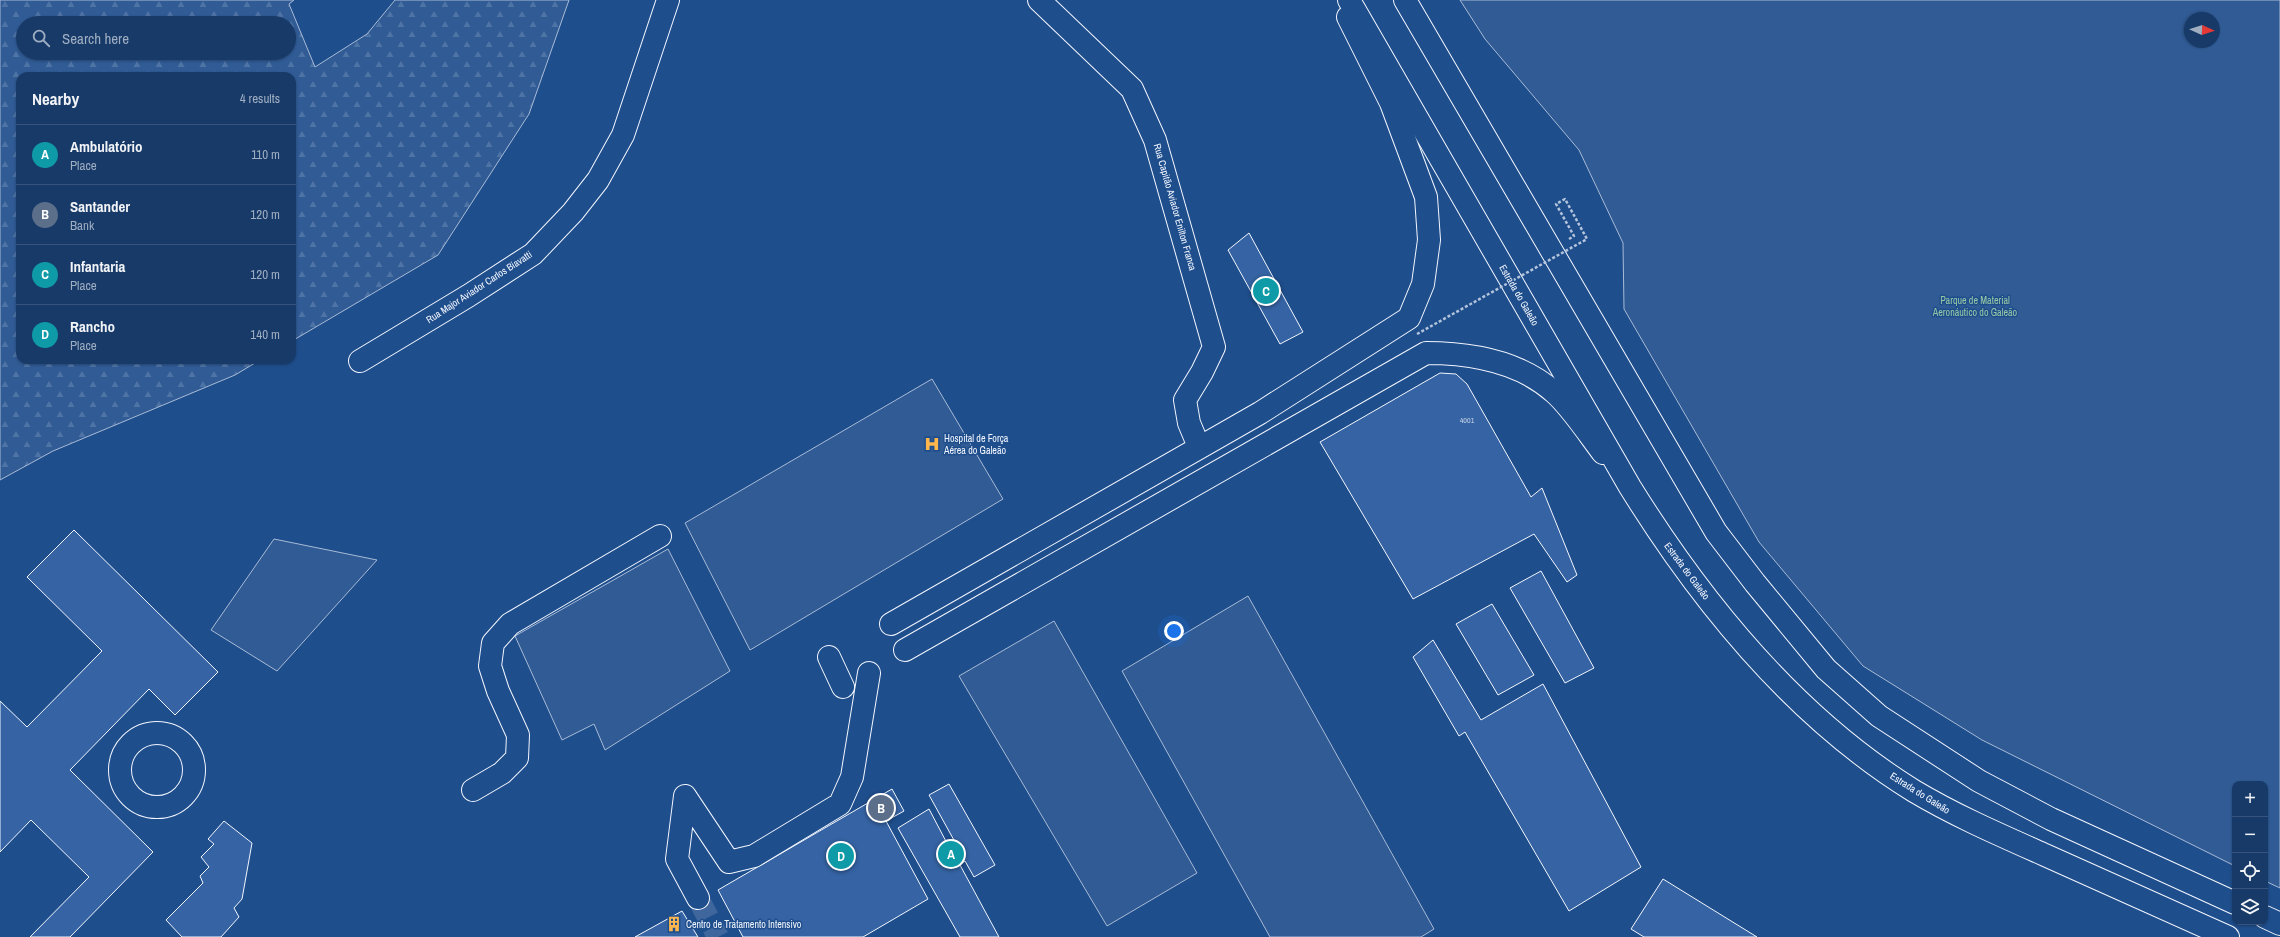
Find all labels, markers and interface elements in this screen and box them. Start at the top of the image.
north arrow [2184,12,2220,48]
search box [16,16,296,60]
icon: search [30,27,52,49]
text: Search here [62,28,129,49]
text: Nearby [32,87,79,110]
text: 4 results [240,90,280,107]
text: Ambulatório [70,136,142,157]
street label: Rua Capitão Aviador Enilton Franca [1151,142,1200,272]
text: A [41,146,49,163]
text: 110 m [251,146,280,163]
text: Place [70,157,97,174]
text: Santander [70,196,130,217]
text: B [41,206,49,223]
text: 120 m [250,206,280,223]
text: Bank [70,217,94,234]
street label: Rua Major Aviador Carlos Biavatti [424,248,534,326]
text: Infantaria [70,256,125,277]
street label: Estrada do Galeão [1496,262,1542,328]
text: C [41,266,49,283]
text: 120 m [250,266,280,283]
pin: C [1253,276,1279,306]
text: Place [70,277,97,294]
park label: Parque de Material Aeronáutico do Galeão [1932,294,2018,319]
text: Rancho [70,316,115,337]
text: D [41,326,49,343]
text: 140 m [250,326,280,343]
text: Place [70,337,97,354]
house number: 4001 [1460,415,1475,425]
place label: Hospital de Força Aérea do Galeão [943,432,1009,457]
hospital icon: Hospital de Força Aérea do Galeão [923,435,941,453]
street label: Estrada do Galeão [1661,540,1713,603]
your location [1164,621,1184,641]
street label: Estrada do Galeão [1888,769,1953,817]
map controls [2232,781,2268,925]
button: + [2232,781,2268,817]
pin: B [868,793,894,823]
button: − [2232,817,2268,853]
pin: A [938,839,964,869]
pin: D [828,841,854,871]
button: locate [2232,853,2268,889]
button: layers [2232,889,2268,925]
building icon: Centro de Tratamento Intensivo [665,915,683,933]
place label: Centro de Tratamento Intensivo [686,918,802,931]

